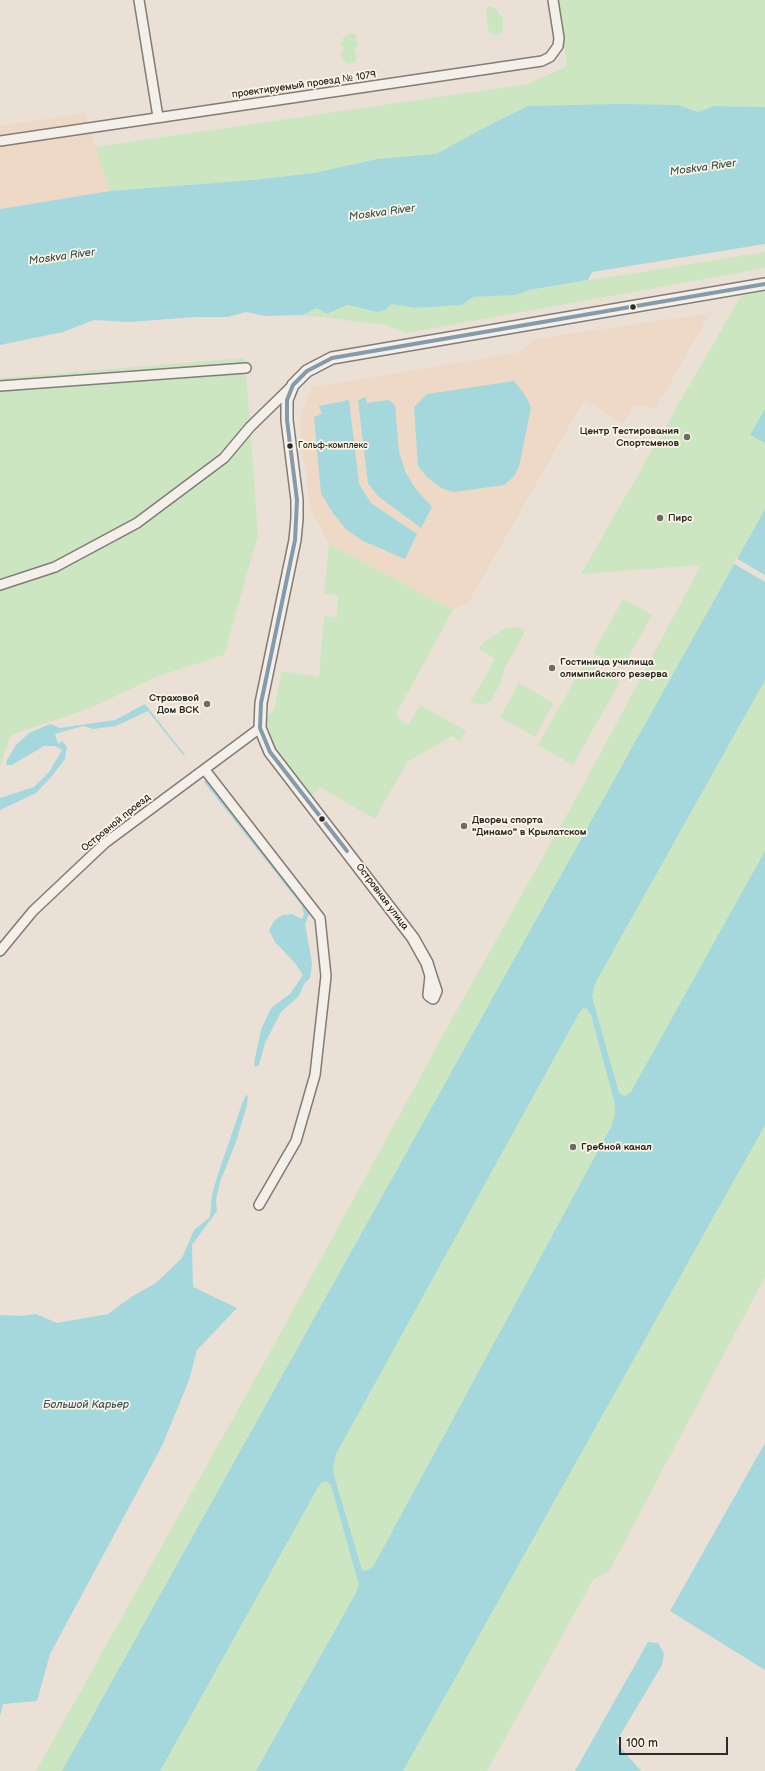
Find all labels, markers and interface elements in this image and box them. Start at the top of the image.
street label: проектируемый проезд № 1079 [231,69,377,101]
water label: Moskva River [669,157,737,179]
water label: Moskva River [348,202,416,224]
water label: Moskva River [28,246,96,268]
unlabelled marker [628,302,638,312]
place label: Центр Тестирования Спортсменов [580,425,679,448]
marker: Центр Тестирования Спортсменов [682,432,692,442]
marker: Гольф-комплекс [285,441,295,451]
place label: Гольф-комплекс [298,441,368,451]
place label: Пирс [668,512,692,524]
marker: Пирс [655,513,665,523]
place label: Гостиница училища олимпийского резерва [560,656,667,680]
marker: Гостиница училища олимпийского резерва [547,663,557,673]
place label: Страховой Дом ВСК [149,692,199,716]
marker: Страховой Дом ВСК [202,699,212,709]
street label: Островной проезд [79,792,153,854]
unlabelled marker [317,814,327,824]
place label: Дворец спорта "Динамо" в Крылатском [472,814,586,838]
marker: Дворец спорта "Динамо" в Крылатском [459,821,469,831]
street label: Островная улица [353,861,411,933]
place label: Гребной канал [581,1141,652,1153]
marker: Гребной канал [568,1142,578,1152]
water label: Большой Карьер [43,1398,129,1412]
scale bar [621,1729,730,1755]
text: 100 m [626,1736,658,1751]

